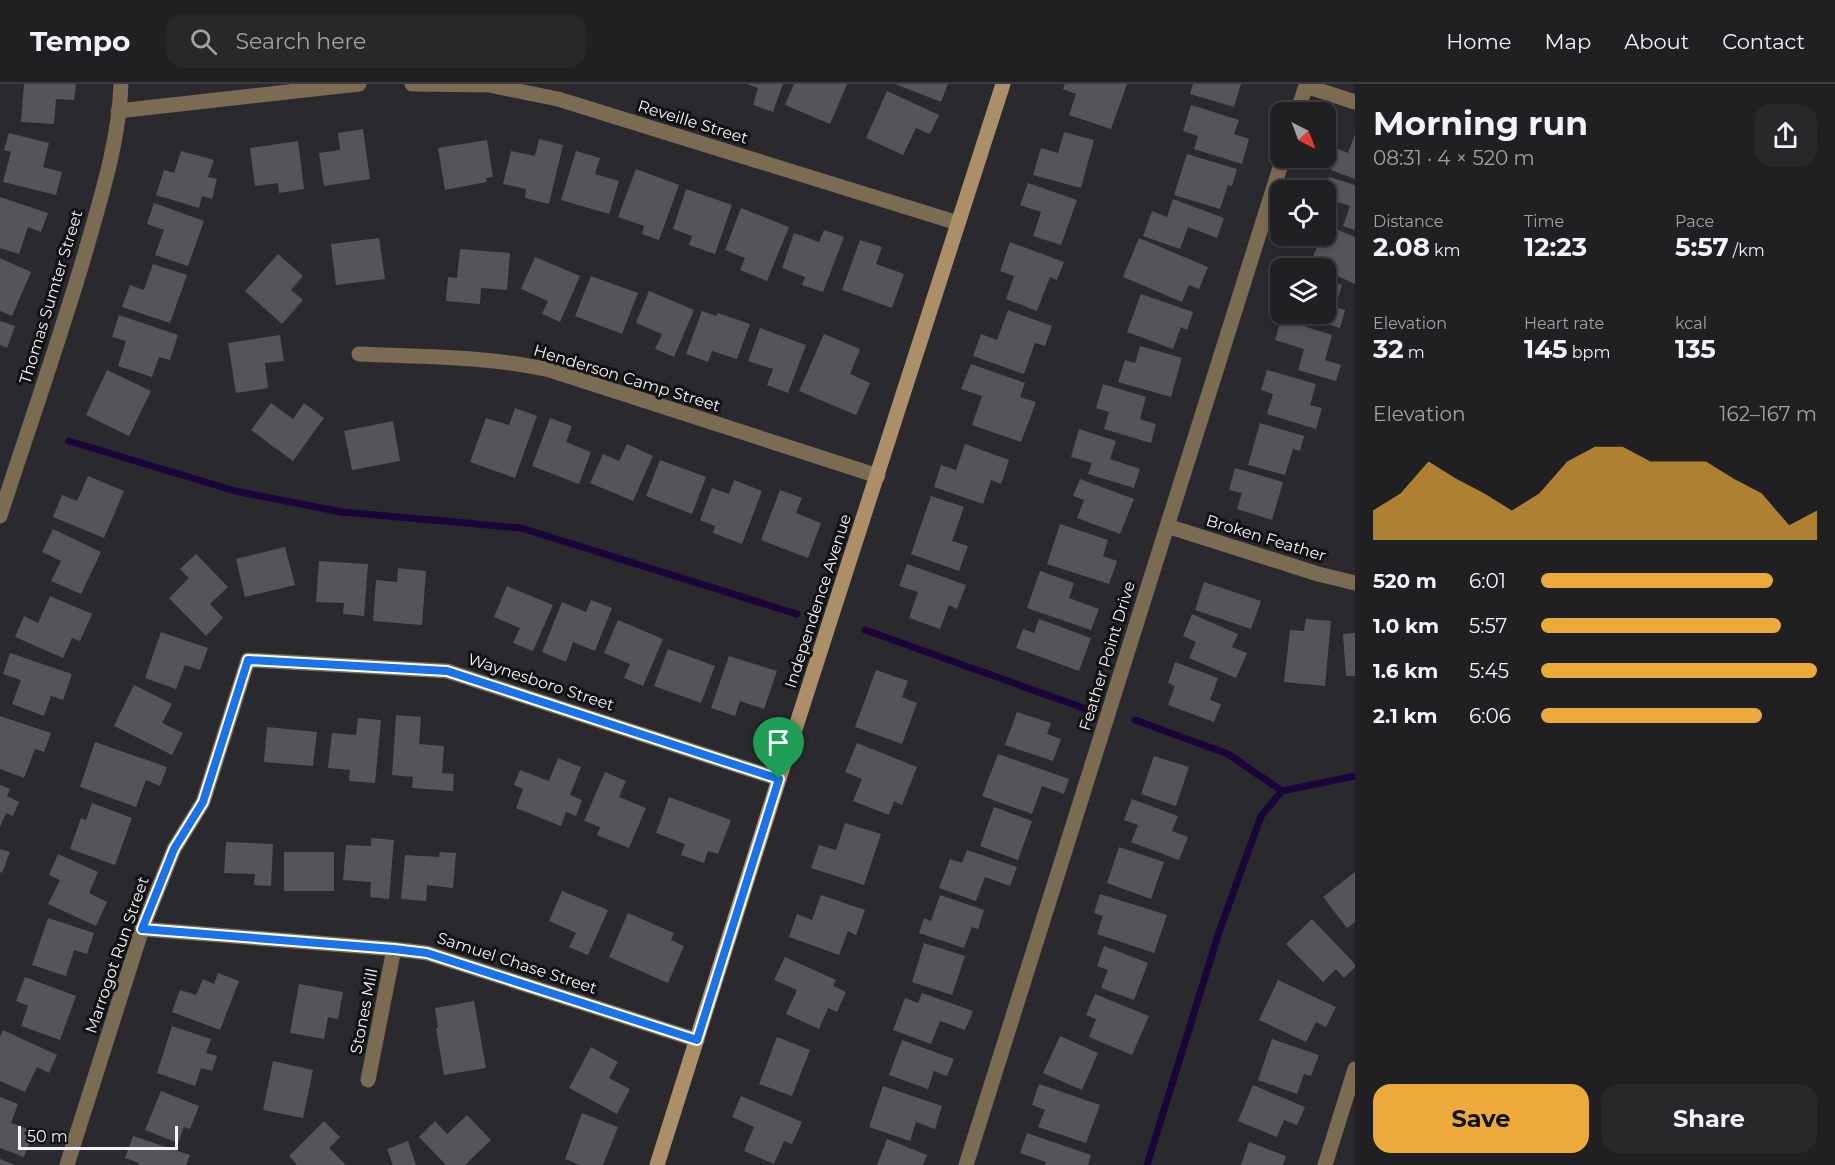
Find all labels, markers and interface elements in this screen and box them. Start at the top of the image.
search box [166,14,586,68]
text: Tempo [30,24,130,58]
icon: search [187,25,220,58]
text: Search here [235,28,366,55]
text: Home [1446,29,1511,54]
text: Map [1544,29,1591,54]
text: About [1624,29,1689,54]
text: Contact [1722,29,1805,54]
street label: Reveille Street [636,96,751,148]
north arrow [1270,102,1336,168]
map controls [1270,102,1336,324]
text: Morning run [1373,103,1588,143]
button: share [1754,104,1817,167]
text: 08:31 · 4 × 520 m [1373,146,1535,170]
button: locate [1270,180,1336,246]
street label: Thomas Sumter Street [15,207,87,386]
text: Distance [1373,212,1443,231]
text: Time [1524,212,1564,231]
text: Pace [1675,212,1714,231]
text: 2.08 [1373,231,1430,263]
text: 12:23 [1524,231,1587,263]
text: 5:57 [1675,231,1729,263]
text: km [1430,241,1461,260]
text: /km [1729,241,1765,260]
button: layers [1270,258,1336,324]
text: Elevation [1373,314,1447,333]
text: Heart rate [1524,314,1604,333]
text: kcal [1675,314,1707,333]
text: 32 [1373,333,1404,365]
text: 145 [1524,333,1568,365]
text: 135 [1675,333,1716,365]
street label: Henderson Camp Street [531,341,723,416]
text: m [1404,343,1425,362]
text: bpm [1568,343,1610,362]
text: Elevation [1373,402,1465,426]
text: 162–167 m [1719,402,1817,426]
street label: Broken Feather [1204,511,1328,565]
street label: Independence Avenue [781,512,855,690]
text: 520 m [1373,569,1437,593]
text: 6:01 [1469,569,1506,593]
street label: Feather Point Drive [1075,579,1139,733]
text: 1.0 km [1373,614,1439,638]
text: 5:57 [1469,614,1507,638]
street label: Waynesboro Street [465,649,617,715]
text: 1.6 km [1373,659,1438,683]
text: 5:45 [1469,659,1509,683]
text: 2.1 km [1373,704,1437,728]
text: 6:06 [1469,704,1511,728]
pin [753,717,804,779]
icon: arrive [762,726,795,759]
street label: Marrogot Run Street [81,874,153,1036]
street label: Samuel Chase Street [435,928,600,998]
street label: Stones Mill [346,967,382,1055]
button: Save [1373,1084,1589,1153]
button: Share [1601,1084,1817,1153]
scale bar [18,1123,178,1150]
text: 50 m [27,1127,68,1146]

